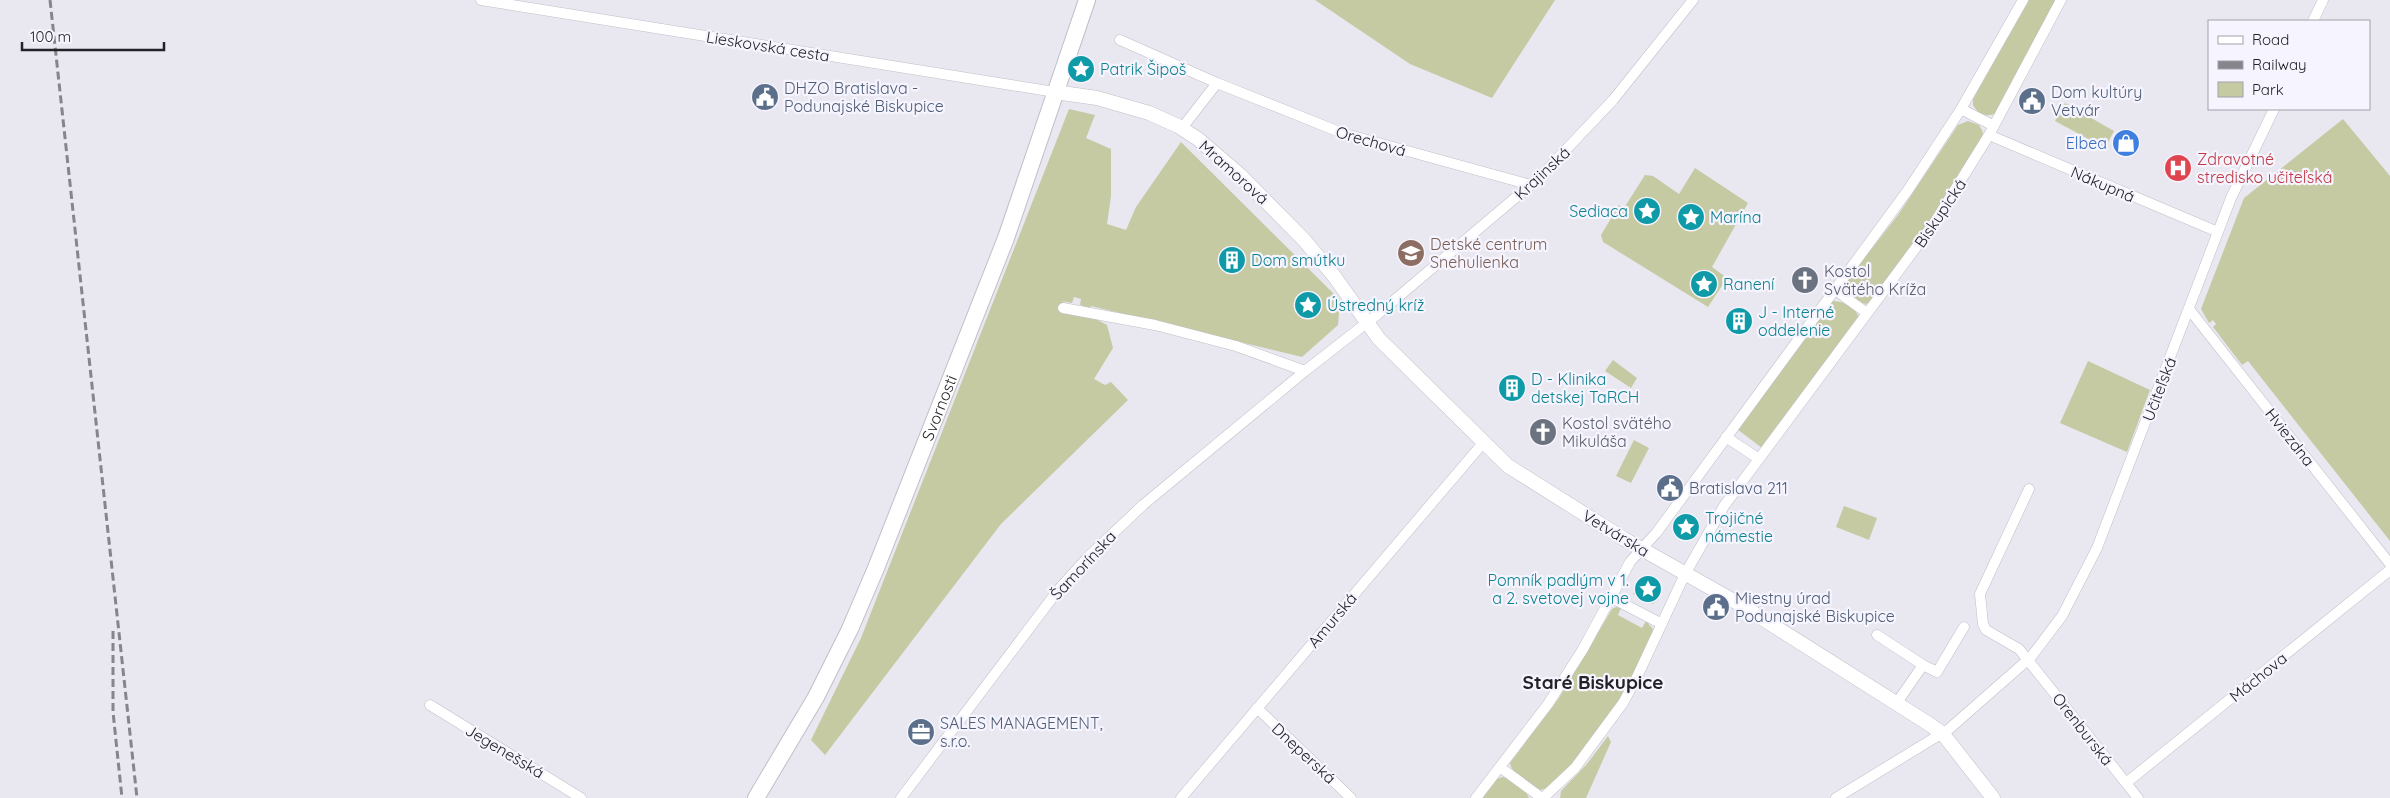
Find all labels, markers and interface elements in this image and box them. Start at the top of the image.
scale bar [22,20,165,52]
legend [2208,20,2370,110]
street label: Lieskovská cesta [705,26,831,66]
text: 100 m [30,27,71,46]
text: Road [2252,30,2289,49]
place icon: Patrik Šipoš [1066,54,1096,84]
text: Railway [2252,55,2307,74]
place label: Patrik Šipoš [1100,59,1186,79]
place label: DHZO Bratislava - Podunajské Biskupice [784,78,944,116]
text: Park [2252,80,2284,99]
public building icon: DHZO Bratislava - Podunajské Biskupice [750,82,780,112]
place label: Dom kultúry Vetvár [2051,82,2142,120]
public building icon: Dom kultúry Vetvár [2017,86,2047,116]
street label: Orechová [1334,121,1408,161]
shop icon: Elbea [2111,128,2141,158]
place label: Elbea [2066,133,2107,153]
street label: Mramorová [1195,136,1273,208]
street label: Krajinská [1510,142,1574,204]
place label: Zdravotné stredisko učiteľská [2197,149,2332,187]
hospital icon: Zdravotné stredisko učiteľská [2163,153,2193,183]
street label: Nákupná [2068,162,2138,206]
street label: Biskupická [1910,175,1970,251]
place icon: Sediaca [1632,196,1662,226]
place label: Sediaca [1569,201,1628,221]
place icon: Marína [1676,202,1706,232]
place label: Marína [1710,207,1761,227]
place label: Detské centrum Snehulienka [1430,234,1547,272]
school or university icon: Detské centrum Snehulienka [1396,238,1426,268]
building icon: Dom smútku [1217,245,1247,275]
place label: Dom smútku [1251,250,1345,270]
place label: Kostol Svätého Kríža [1824,261,1926,299]
church icon: Kostol Svätého Kríža [1790,265,1820,295]
place icon: Ranení [1689,269,1719,299]
place label: Ranení [1723,274,1775,294]
place icon: Ústredný kríž [1293,290,1323,320]
place label: Ústredný kríž [1327,295,1424,315]
place label: J - Interné oddelenie [1758,302,1834,340]
building icon: J - Interné oddelenie [1724,306,1754,336]
street label: Učiteľská [2138,354,2180,424]
place label: D - Klinika detskej TaRCH [1531,369,1639,407]
street label: Svornosti [917,372,961,443]
building icon: D - Klinika detskej TaRCH [1497,373,1527,403]
street label: Hviezdna [2261,404,2319,470]
place label: Kostol svätého Mikuláša [1562,413,1671,451]
church icon: Kostol svätého Mikuláša [1528,417,1558,447]
public building icon: Bratislava 211 [1655,473,1685,503]
place label: Bratislava 211 [1689,478,1788,498]
street label: Vetvárska [1579,505,1653,561]
place label: Trojičné námestie [1705,508,1773,546]
place icon: Trojičné námestie [1671,512,1701,542]
street label: Šamorínska [1046,526,1120,604]
place label: Pomník padlým v 1. a 2. svetovej vojne [1488,570,1629,608]
place icon: Pomník padlým v 1. a 2. svetovej vojne [1633,574,1663,604]
street label: Amurská [1303,588,1361,652]
place label: Miestny úrad Podunajské Biskupice [1735,588,1895,626]
public building icon: Miestny úrad Podunajské Biskupice [1701,592,1731,622]
street label: Máchova [2225,648,2291,706]
district label: Staré Biskupice [1523,670,1663,694]
street label: Orenburská [2048,689,2118,769]
place label: SALES MANAGEMENT, s.r.o. [940,713,1103,751]
office icon: SALES MANAGEMENT, s.r.o. [906,717,936,747]
street label: Dneperská [1268,718,1340,788]
street label: Jegenešská [462,720,548,782]

